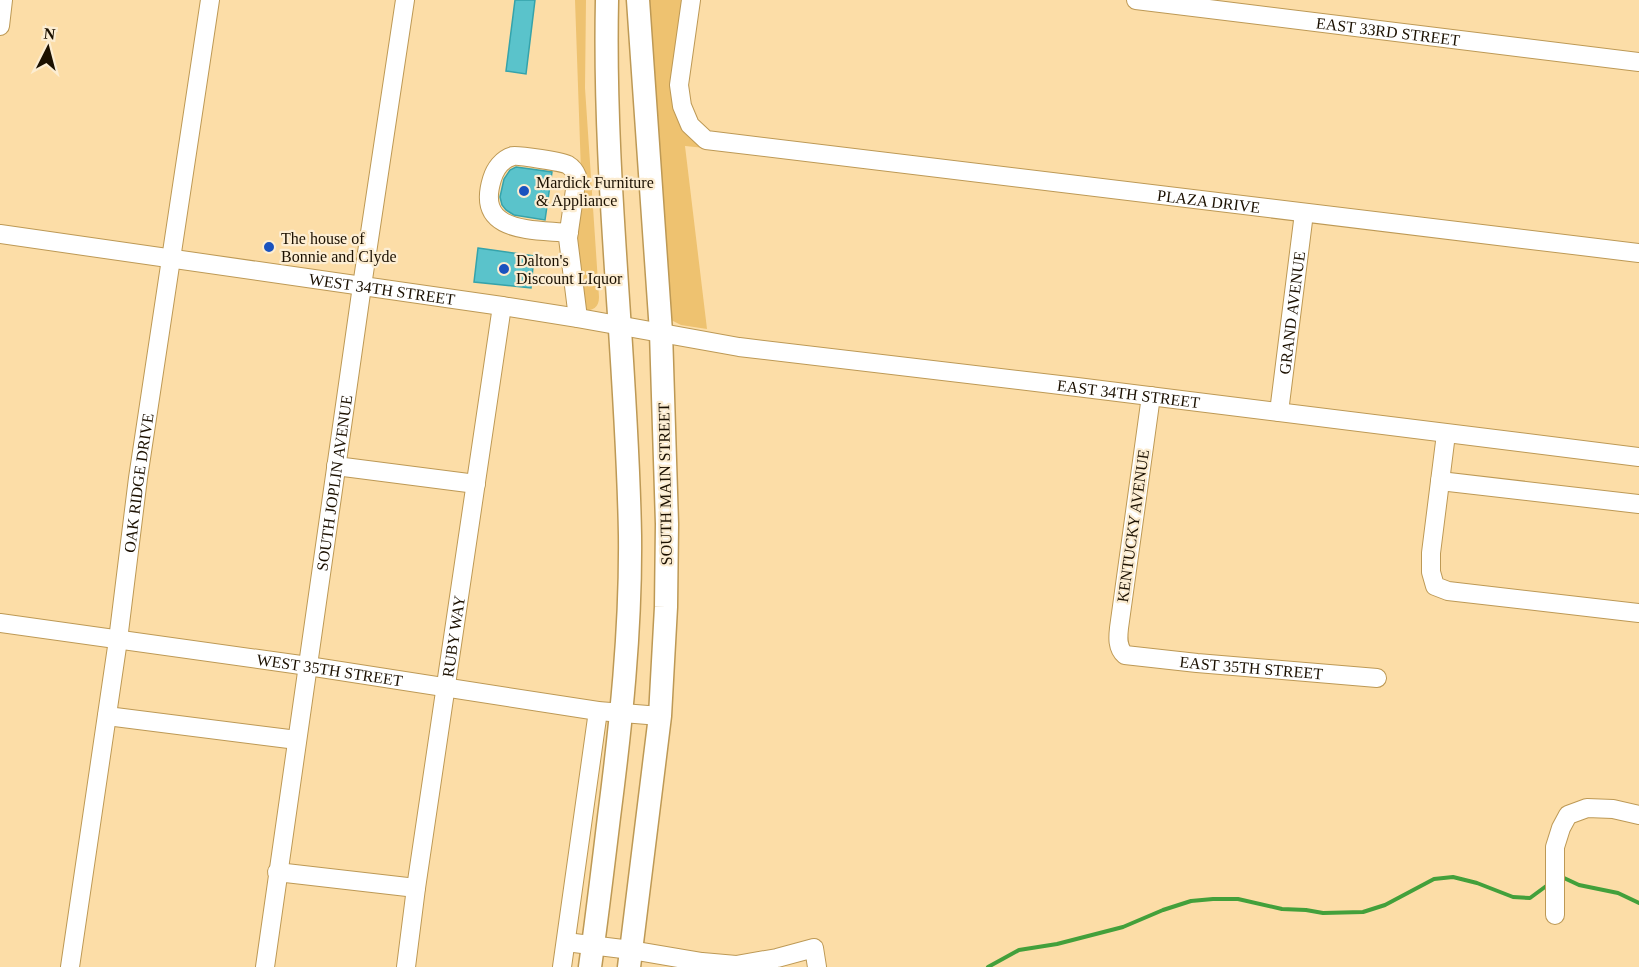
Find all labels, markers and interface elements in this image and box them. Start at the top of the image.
street label: EAST 33RD STREET [1315,14,1461,48]
north arrow [18,18,78,78]
text: N [43,25,57,43]
place label: Mardick Furniture & Appliance [536,174,654,210]
marker: Mardick Furniture & Appliance [517,184,531,198]
street label: PLAZA DRIVE [1156,186,1261,216]
place label: The house of Bonnie and Clyde [281,230,397,266]
marker: The house of Bonnie and Clyde [262,240,276,254]
street label: GRAND AVENUE [1275,250,1308,375]
place label: Dalton's Discount LIquor [516,252,623,288]
marker: Dalton's Discount LIquor [497,262,511,276]
street label: WEST 34TH STREET [308,270,456,308]
street label: EAST 34TH STREET [1056,376,1201,411]
street label: SOUTH JOPLIN AVENUE [313,394,355,572]
street label: SOUTH MAIN STREET [655,402,675,565]
street label: OAK RIDGE DRIVE [120,412,156,553]
street label: KENTUCKY AVENUE [1114,448,1152,604]
street label: RUBY WAY [439,594,468,678]
street label: WEST 35TH STREET [256,650,404,689]
street label: EAST 35TH STREET [1179,653,1324,682]

